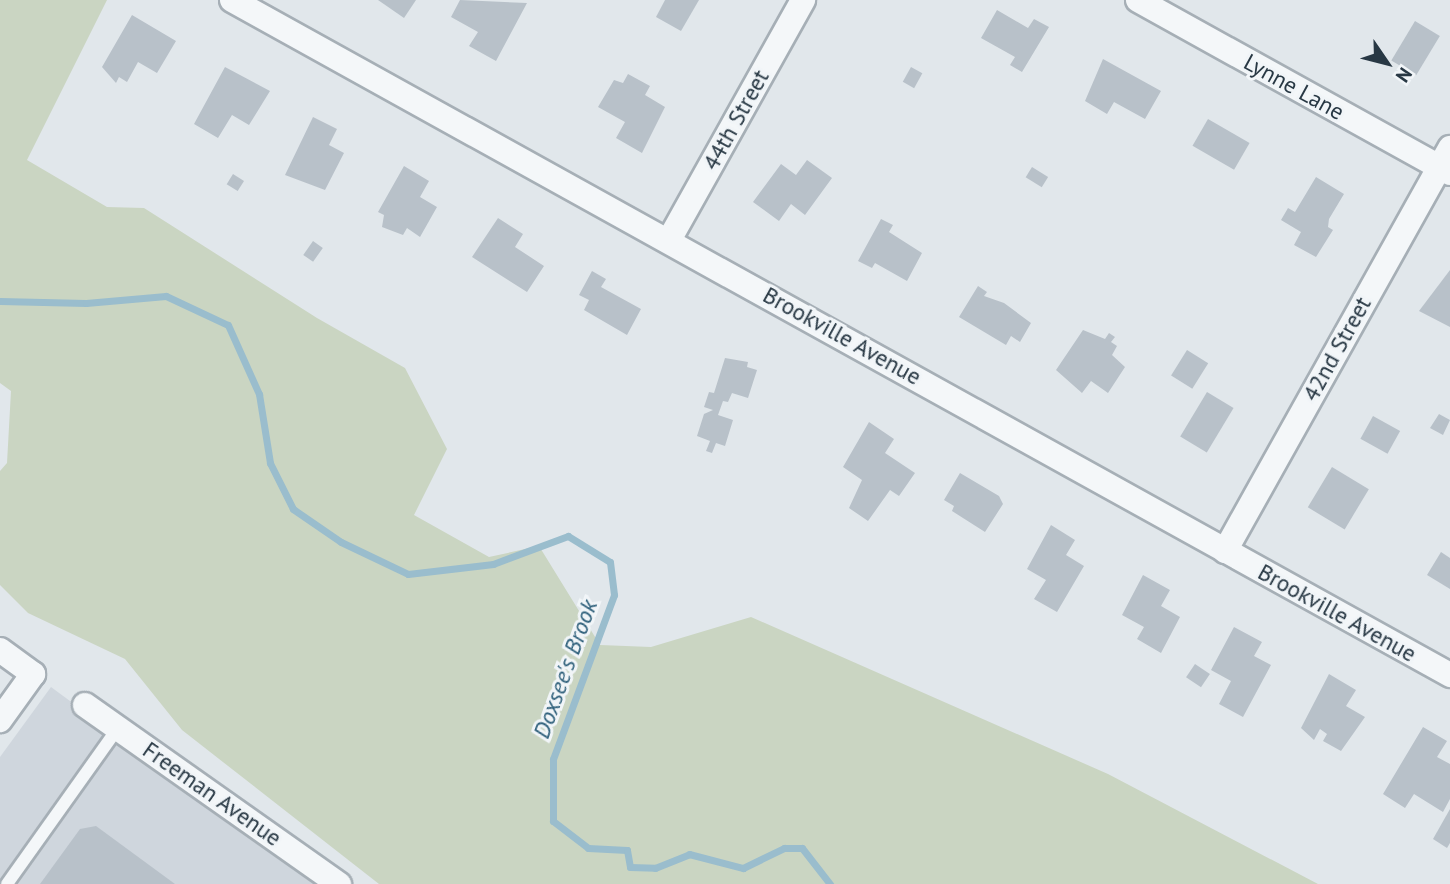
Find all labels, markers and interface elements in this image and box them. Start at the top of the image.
north arrow [1352,28,1422,98]
street label: Lynne Lane [1239,48,1349,126]
text: N [1391,63,1418,87]
street label: 44th Street [697,65,775,175]
street label: Brookville Avenue [758,281,926,391]
street label: 42nd Street [1297,292,1377,406]
street label: Brookville Avenue [1253,558,1421,668]
water label: Doxsee's Brook [527,596,603,742]
street label: Freeman Avenue [137,736,287,852]

